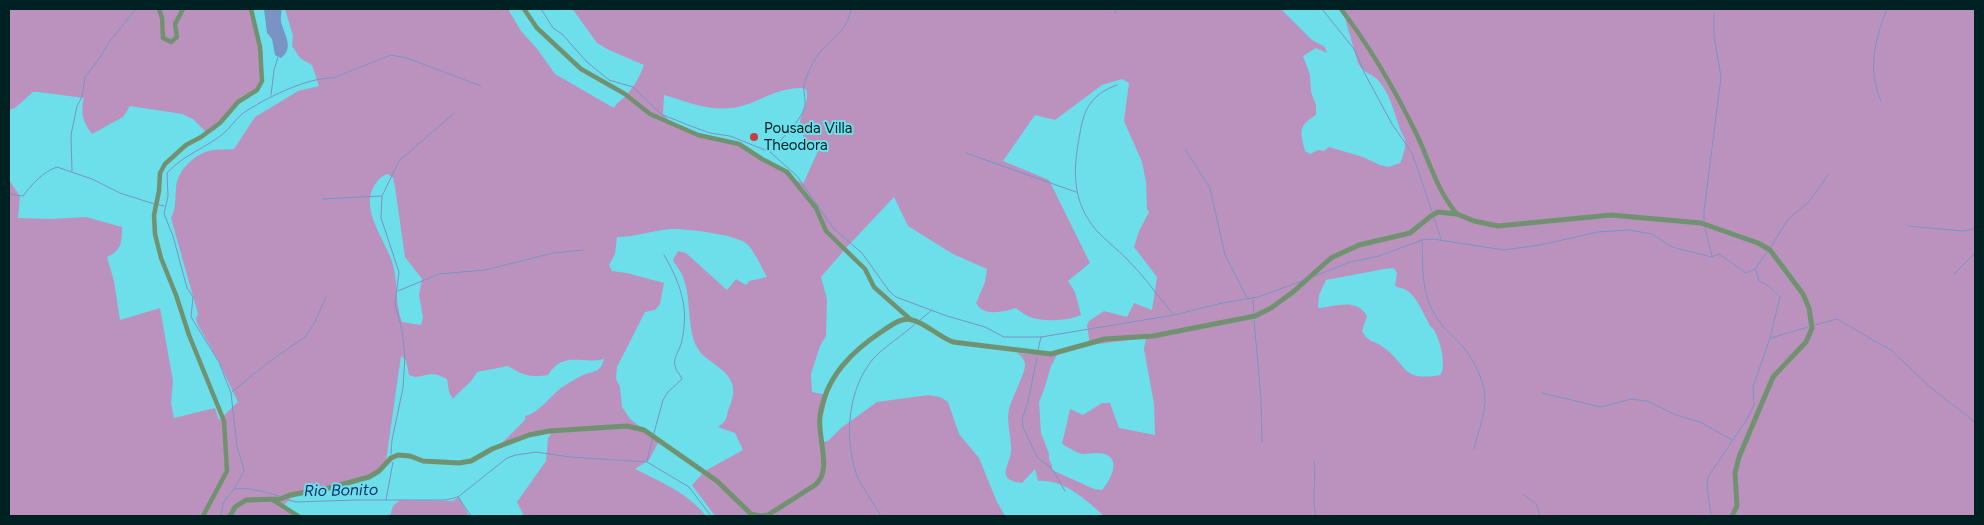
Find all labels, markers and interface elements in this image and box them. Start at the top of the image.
place label: Pousada Villa Theodora [764,119,853,154]
marker: Pousada Villa Theodora [748,131,760,143]
water label: Rio Bonito [304,480,378,500]

